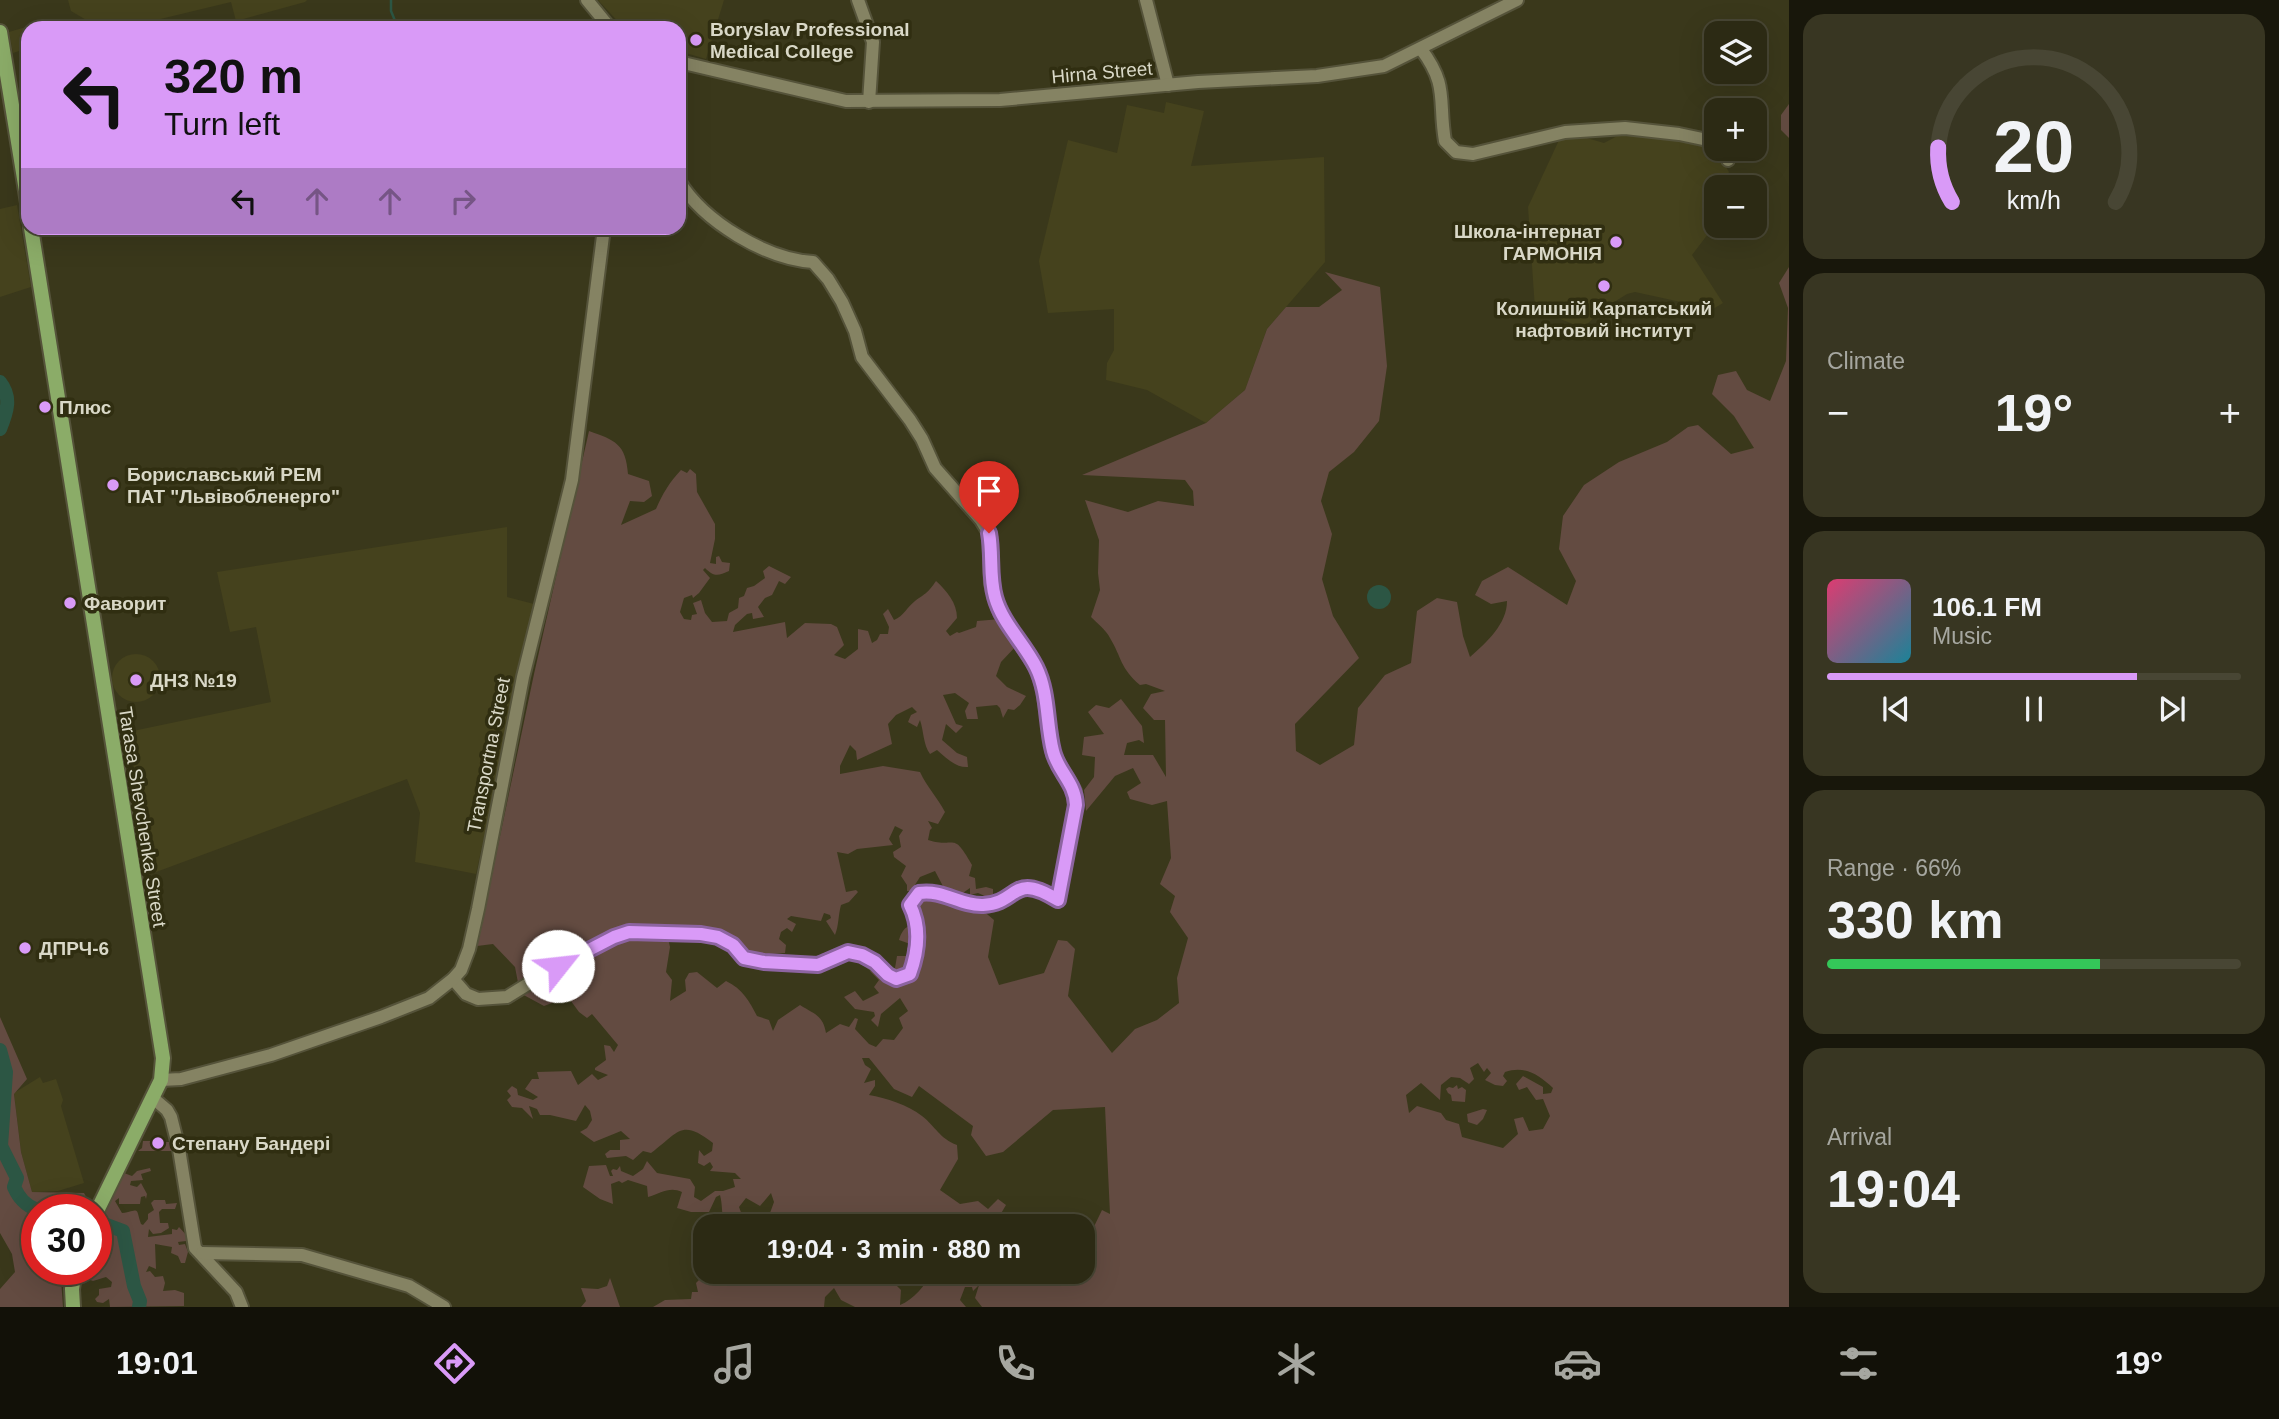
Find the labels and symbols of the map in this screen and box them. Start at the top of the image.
place label: Boryslav Professional Medical College [710,19,910,62]
marker: Boryslav Professional Medical College [688,32,704,48]
street label: Hirna Street [1051,58,1154,87]
place label: Школа-інтернат ГАРМОНІЯ [1454,221,1602,264]
marker: Школа-інтернат ГАРМОНІЯ [1608,234,1624,250]
marker: Колишній Карпатський нафтовий інститут [1596,278,1612,294]
place label: Колишній Карпатський нафтовий інститут [1496,298,1712,341]
place label: Плюс [59,397,112,418]
marker: Плюс [37,399,53,415]
pin [959,461,1019,533]
place label: Бориславський РЕМ ПАТ "Львівобленерго" [127,464,340,507]
marker: Бориславський РЕМ ПАТ "Львівобленерго" [105,477,121,493]
place label: Фаворит [84,593,166,614]
marker: Фаворит [62,595,78,611]
place label: ДНЗ №19 [150,670,237,691]
marker: ДНЗ №19 [128,672,144,688]
street label: Transportna Street [463,675,514,835]
street label: Tarasa Shevchenka Street [115,705,170,929]
position arrow [521,929,595,1003]
place label: ДПРЧ-6 [39,938,109,959]
marker: ДПРЧ-6 [17,940,33,956]
place label: Степану Бандері [172,1133,330,1154]
marker: Степану Бандері [150,1135,166,1151]
speed limit sign: 30 [21,1194,112,1285]

